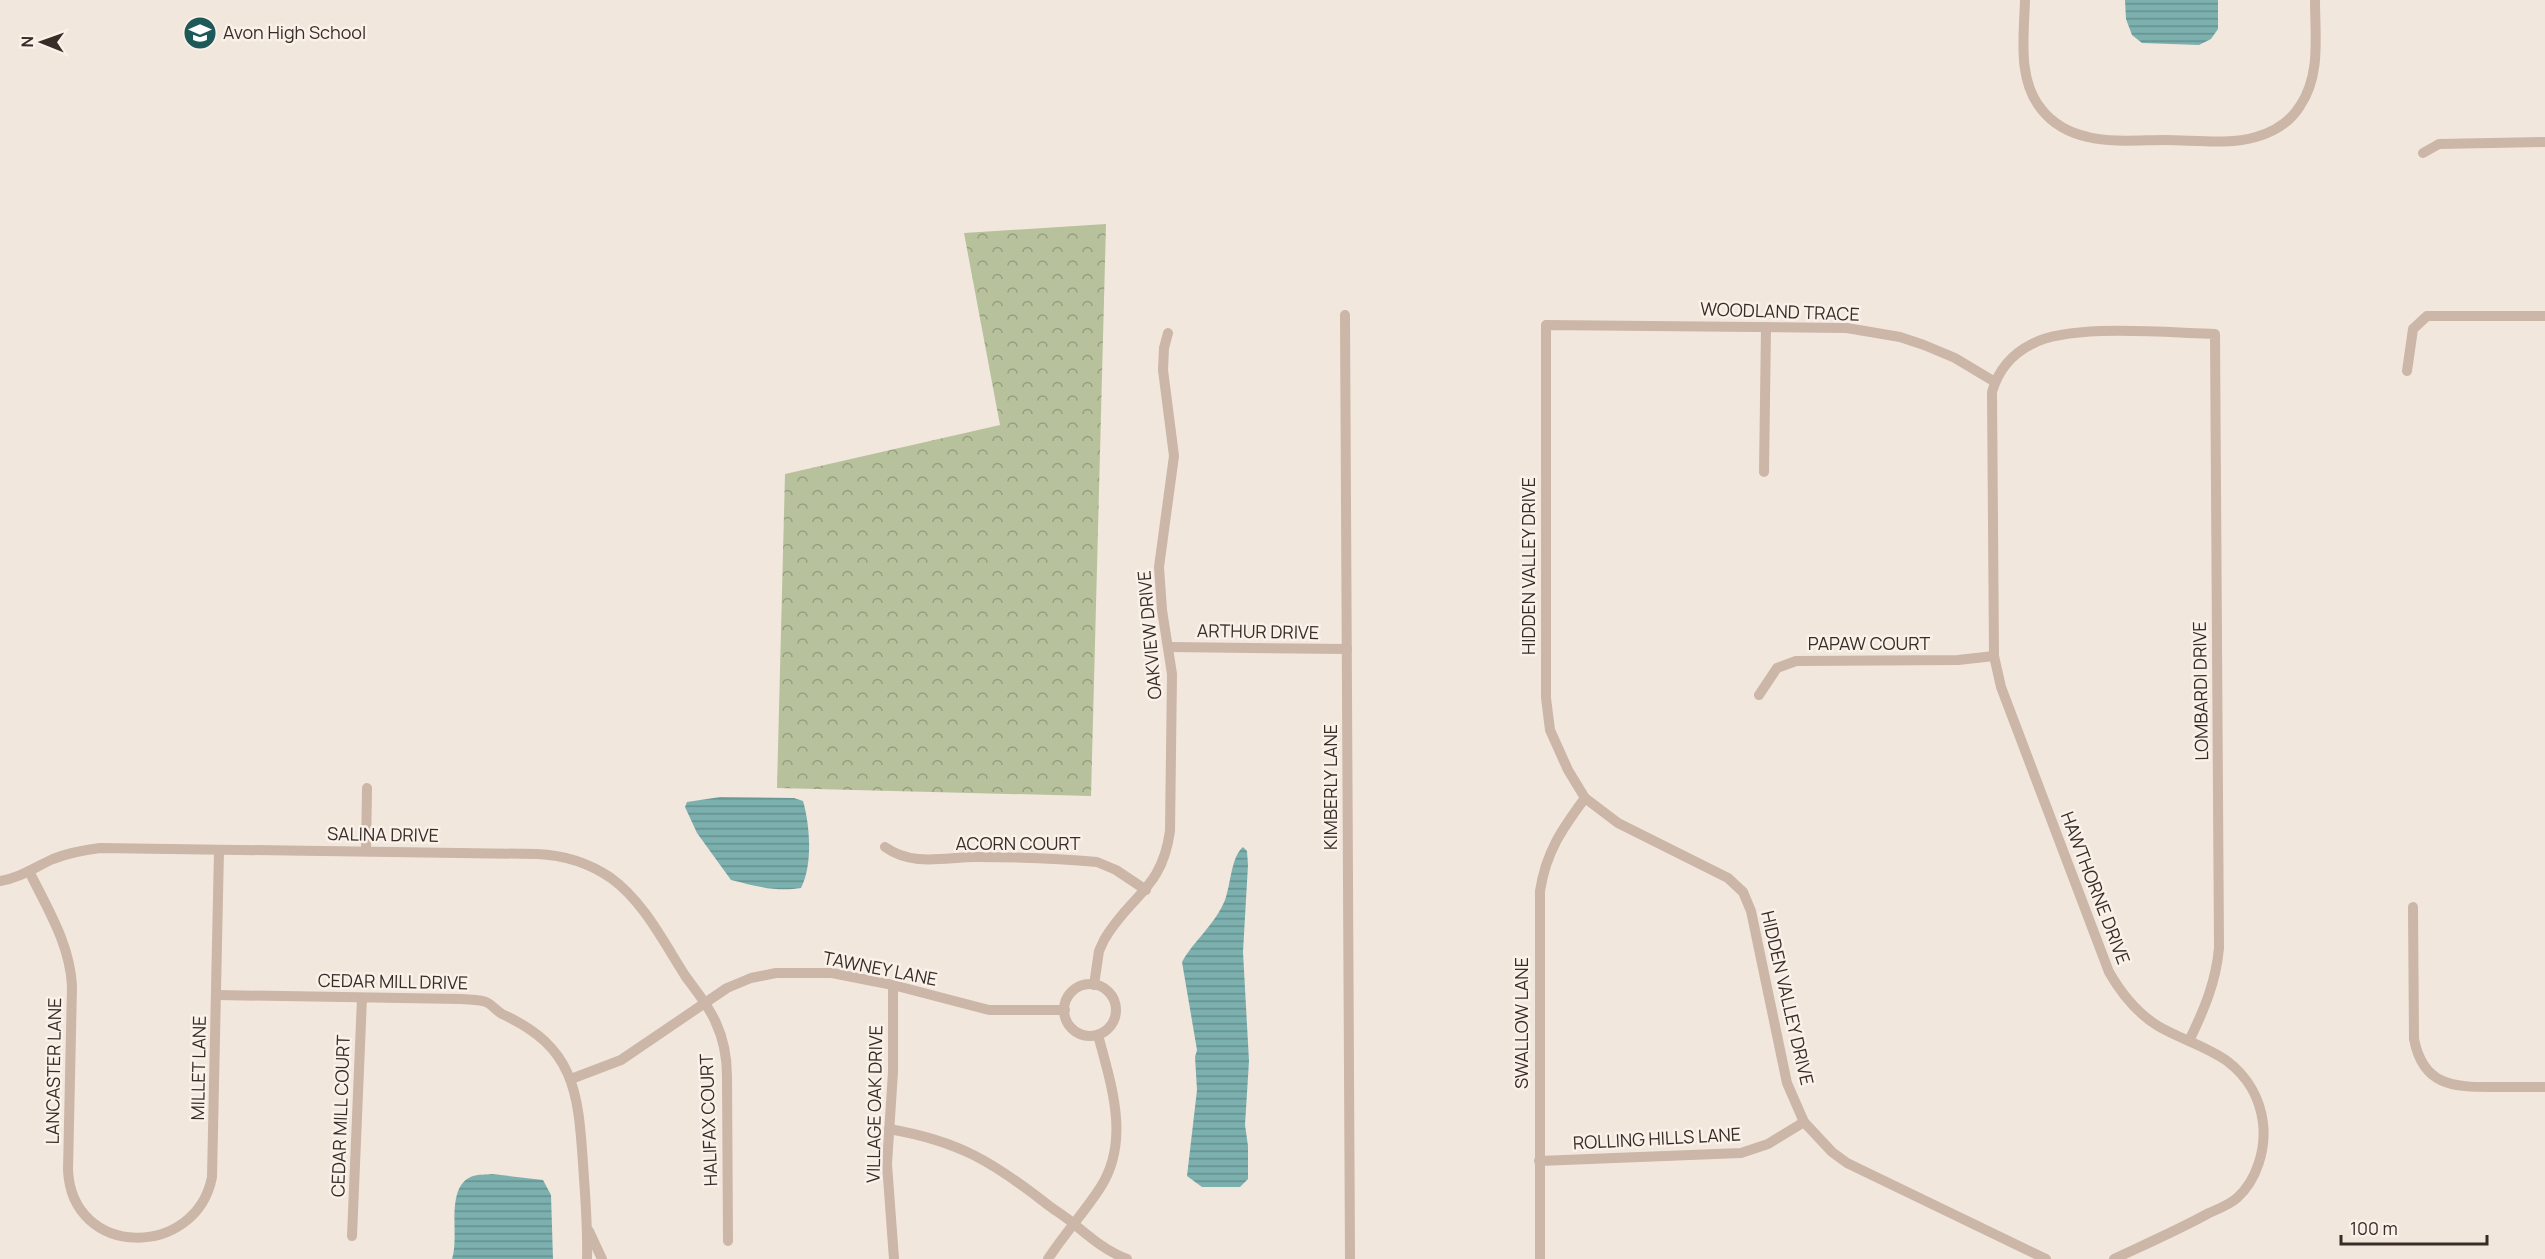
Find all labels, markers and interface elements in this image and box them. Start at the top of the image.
north arrow [12,12,72,72]
school or university icon: Avon High School [182,15,218,51]
place label: Avon High School [223,20,366,44]
text: N [16,36,38,48]
street label: WOODLAND TRACE [1700,296,1860,326]
street label: HIDDEN VALLEY DRIVE [1516,477,1540,655]
street label: OAKVIEW DRIVE [1131,570,1167,701]
street label: ARTHUR DRIVE [1197,618,1319,644]
street label: LOMBARDI DRIVE [2187,621,2213,761]
street label: PAPAW COURT [1808,631,1931,655]
street label: KIMBERLY LANE [1318,724,1342,850]
street label: HAWTHORNE DRIVE [2056,808,2136,967]
street label: SALINA DRIVE [327,821,439,847]
street label: ACORN COURT [956,831,1081,855]
street label: HIDDEN VALLEY DRIVE [1756,908,1820,1087]
street label: TAWNEY LANE [821,945,939,991]
street label: SWALLOW LANE [1509,957,1533,1089]
street label: CEDAR MILL DRIVE [318,968,468,994]
street label: LANCASTER LANE [40,997,66,1145]
street label: MILLET LANE [185,1015,211,1121]
street label: VILLAGE OAK DRIVE [861,1025,887,1183]
street label: CEDAR MILL COURT [325,1034,355,1197]
street label: HALIFAX COURT [694,1053,722,1187]
street label: ROLLING HILLS LANE [1572,1122,1742,1154]
scale bar [2341,1208,2486,1246]
text: 100 m [2350,1216,2398,1240]

